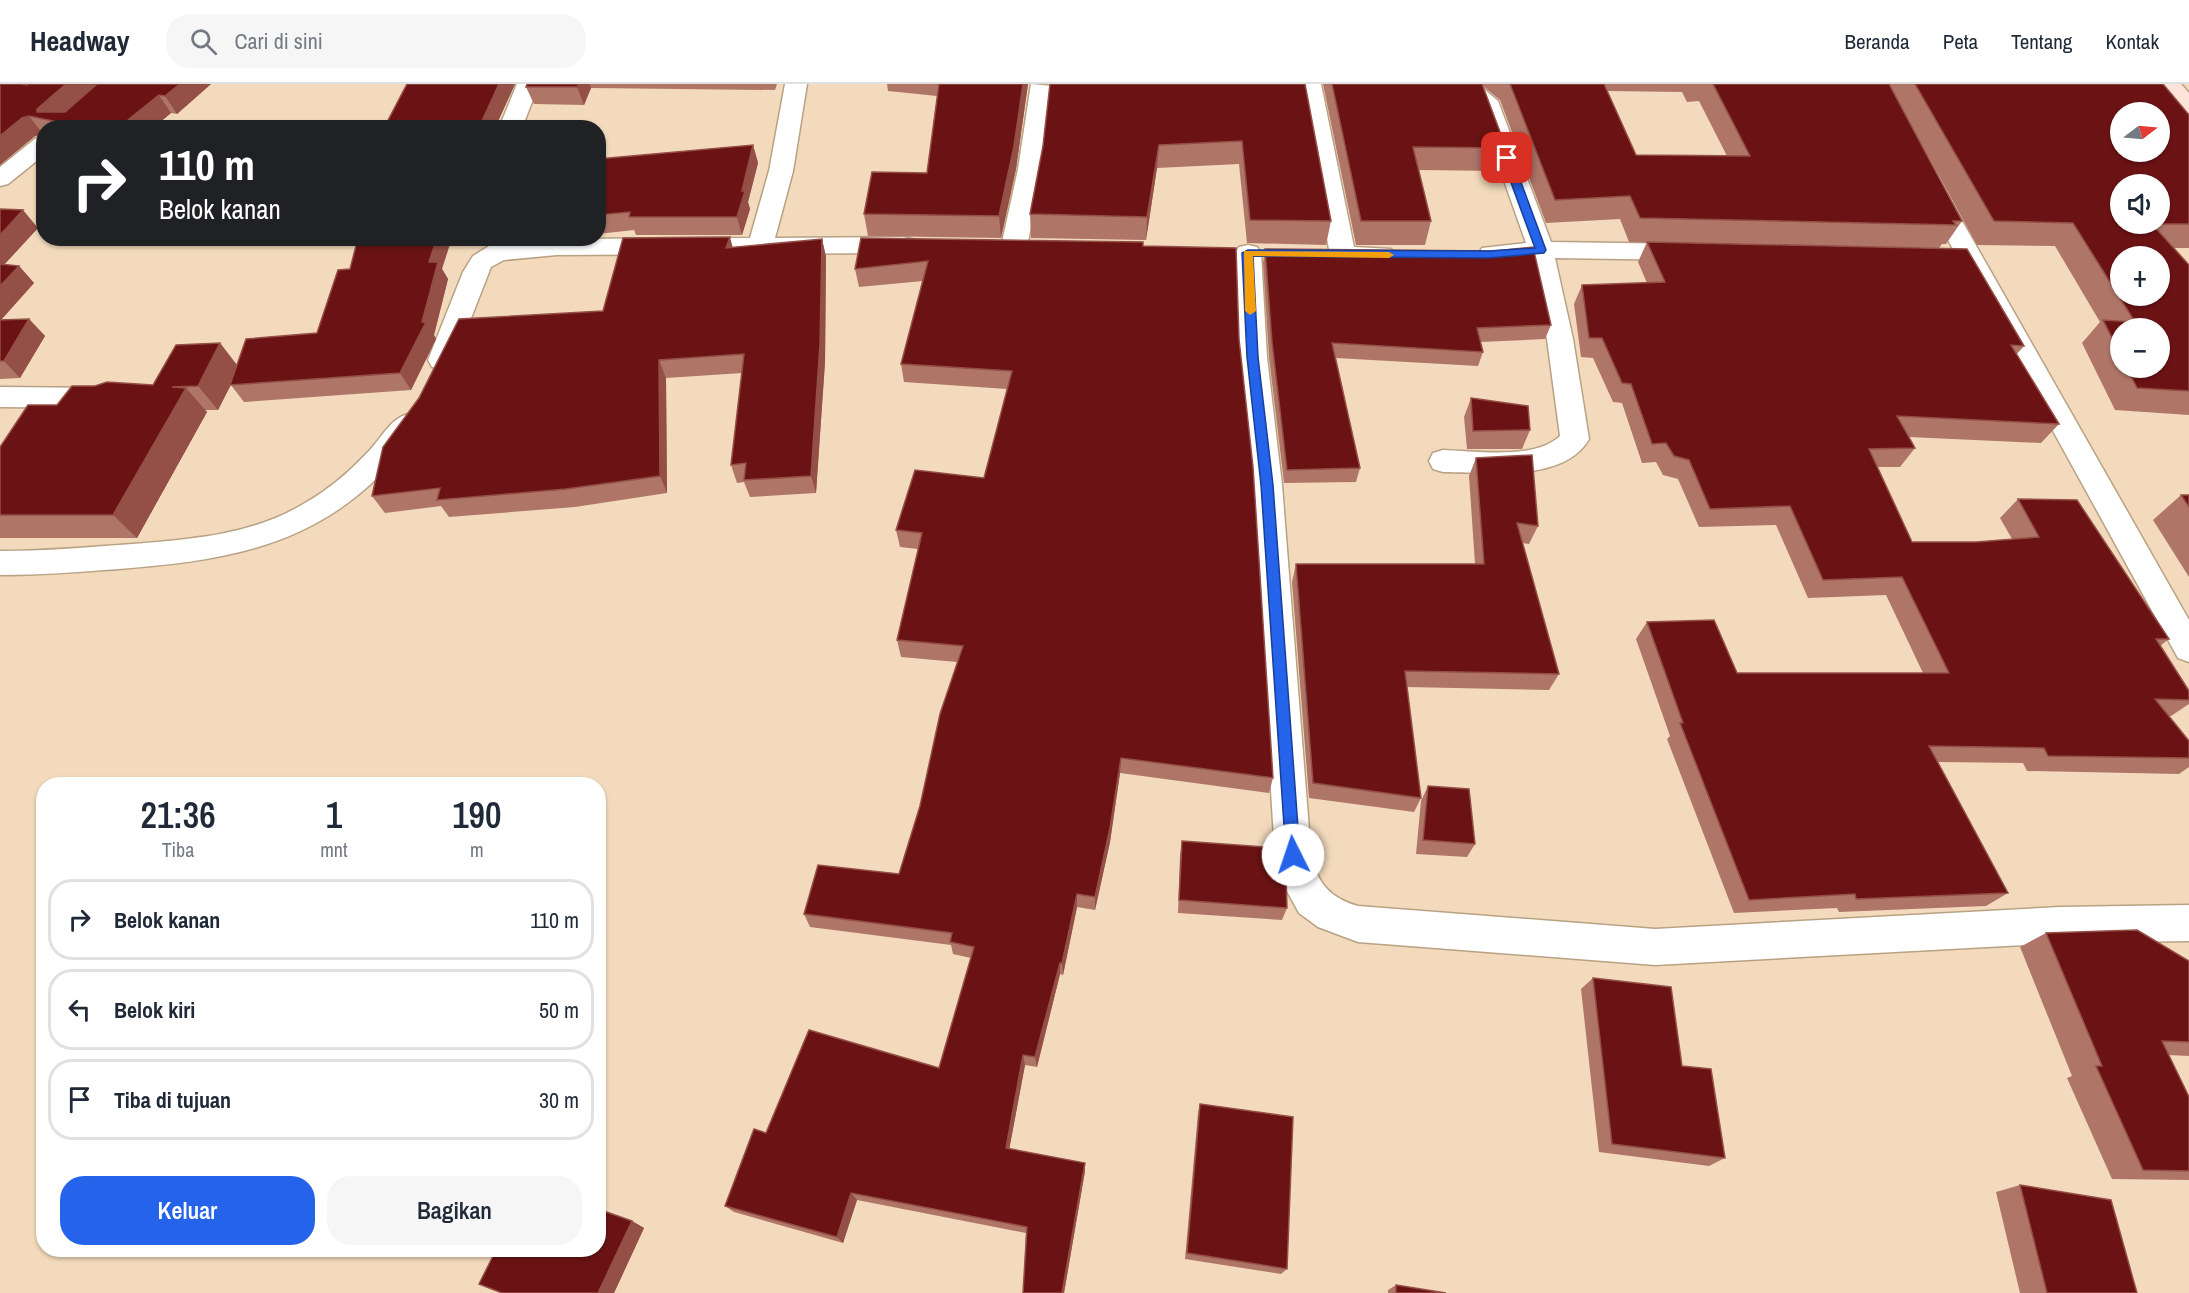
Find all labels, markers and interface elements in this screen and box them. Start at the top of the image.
search box [166,14,586,68]
text: Headway [30,22,130,60]
icon: search [187,25,220,58]
text: Cari di sini [235,26,323,56]
text: Beranda [1845,27,1910,56]
text: Peta [1943,27,1978,56]
text: Tentang [2011,27,2072,56]
text: Kontak [2105,27,2159,56]
north arrow [2110,102,2170,162]
map controls [2110,102,2170,378]
pin [1481,132,1532,183]
text: 110 m [159,137,255,193]
icon: arrive [1490,141,1523,174]
icon: right [60,144,138,222]
button: sound [2110,174,2170,234]
text: Belok kanan [159,191,281,227]
button: + [2110,246,2170,306]
button: − [2110,318,2170,378]
text: 21:36 [141,791,216,839]
text: 1 [326,791,342,839]
text: 190 [452,791,501,839]
position arrow [1261,823,1325,887]
text: Tiba [162,836,194,863]
text: mnt [320,836,348,863]
text: m [470,836,484,863]
icon: right [63,903,96,936]
text: Belok kanan [114,905,220,935]
text: 110 m [530,905,579,935]
icon: left [63,993,96,1026]
text: Belok kiri [114,995,195,1025]
text: 50 m [539,995,579,1025]
icon: arrive [63,1083,96,1116]
text: Tiba di tujuan [114,1085,231,1115]
text: 30 m [539,1085,579,1115]
button: Keluar [60,1176,315,1245]
button: Bagikan [327,1176,582,1245]

